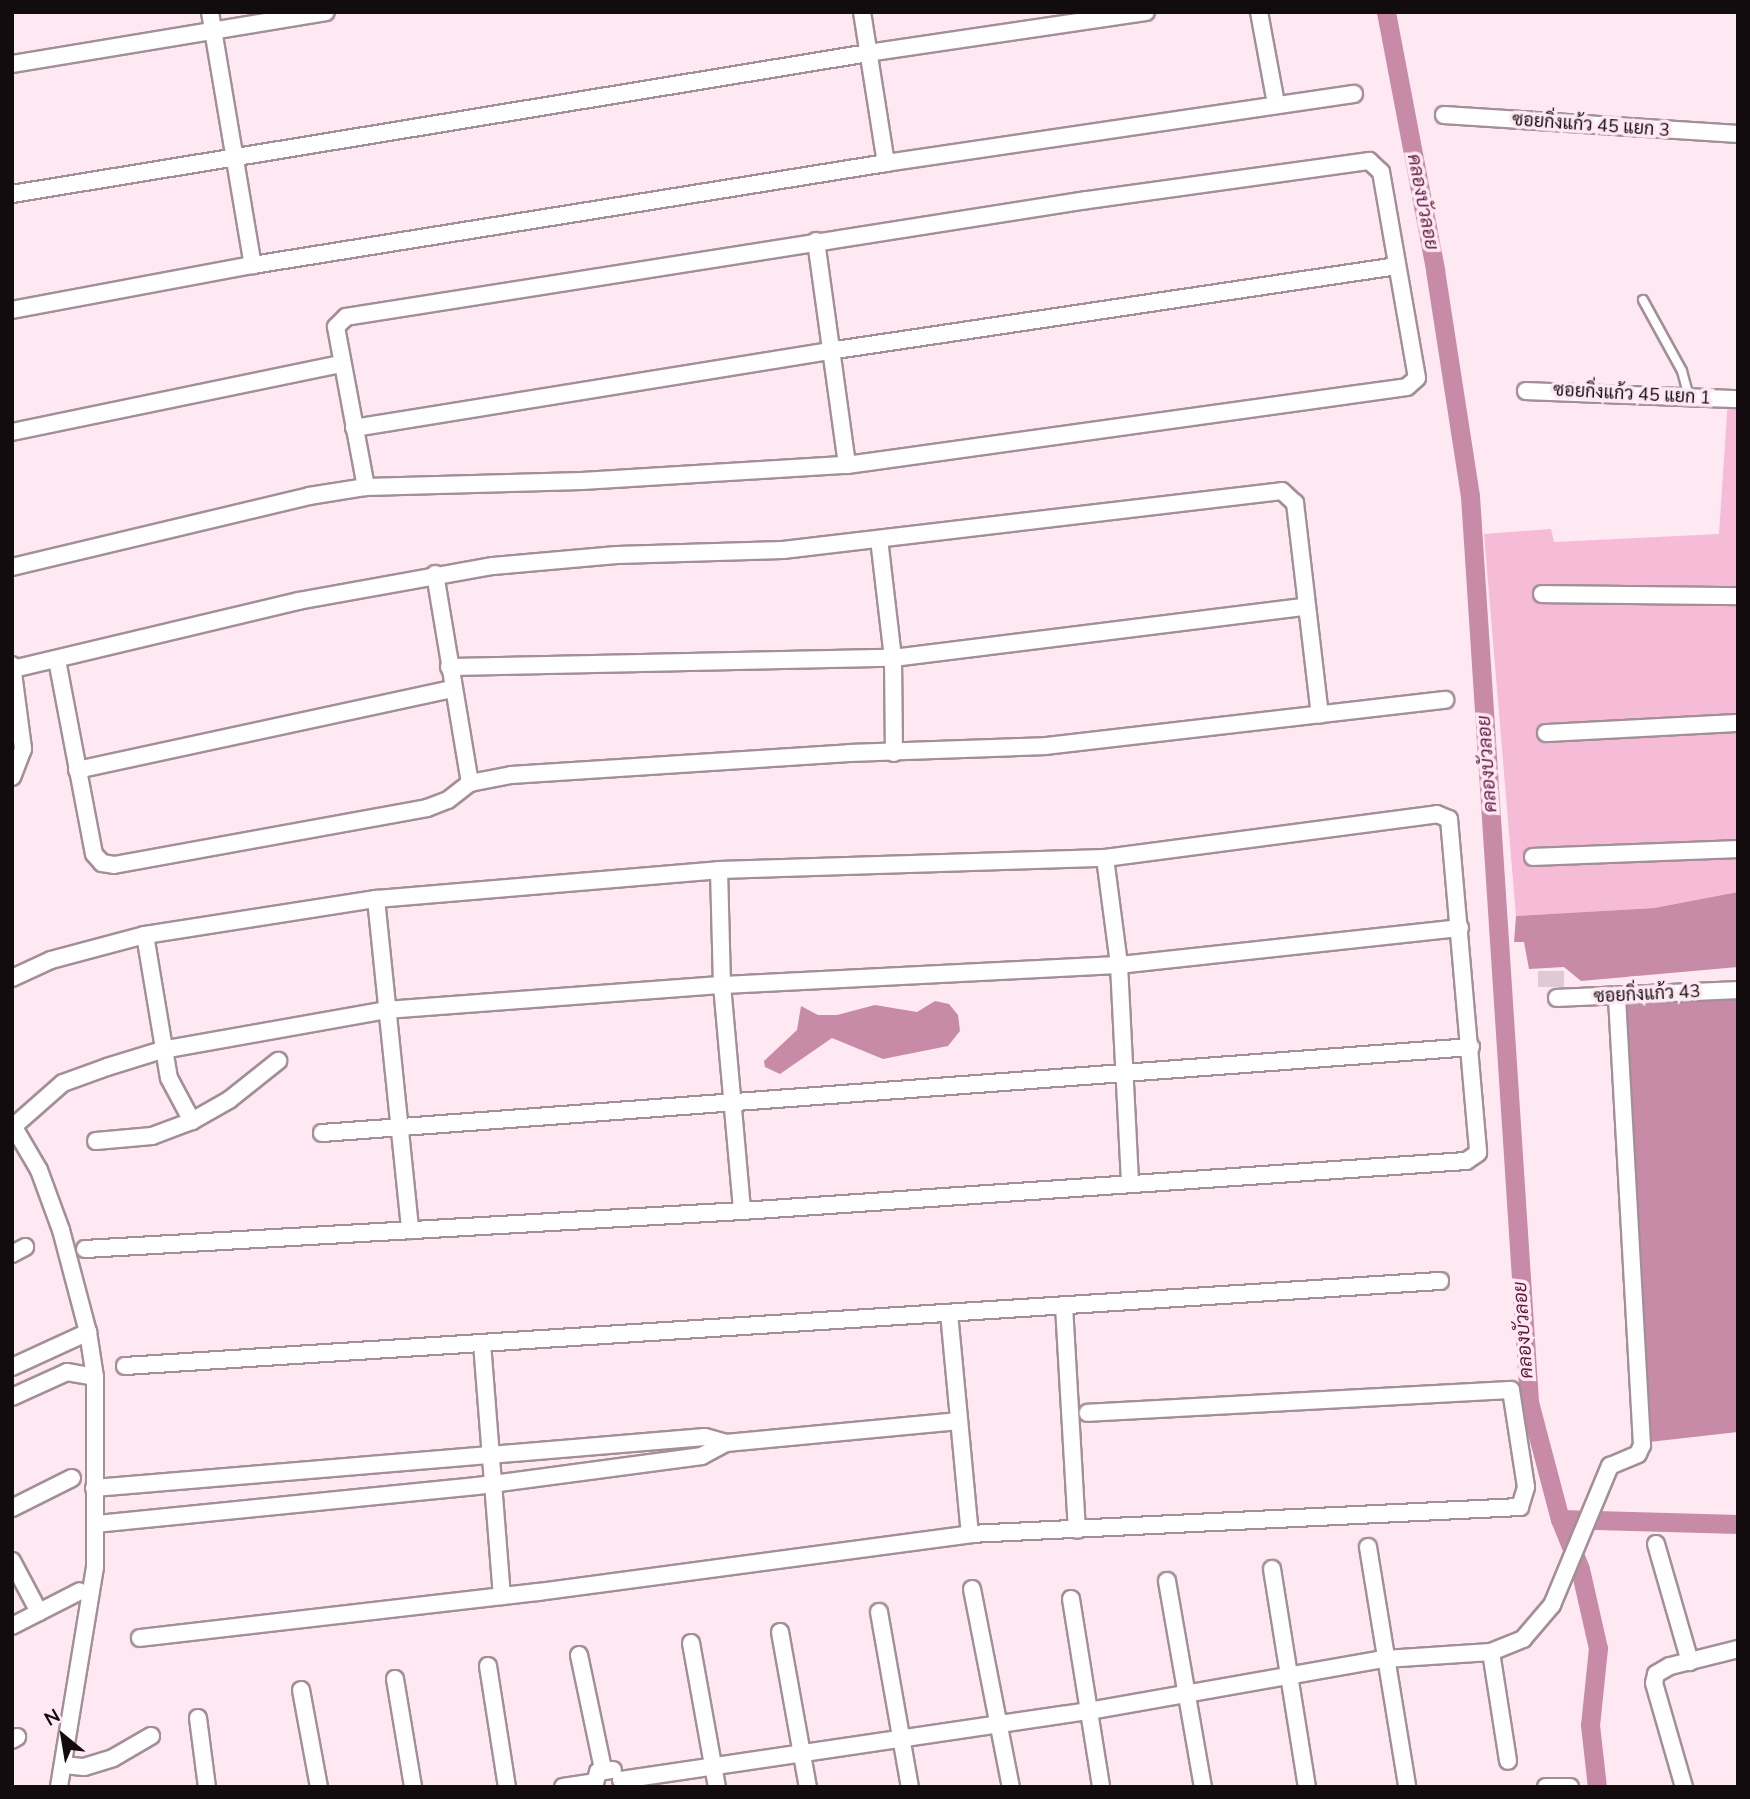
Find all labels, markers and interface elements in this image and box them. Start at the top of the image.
street label: ซอยกิ่งแก้ว 45 แยก 3 [1512,109,1670,141]
water label: คลองบัวลอย [1402,152,1442,252]
street label: ซอยกิ่งแก้ว 45 แยก 1 [1553,379,1711,409]
water label: คลองบัวลอย [1473,715,1503,813]
street label: ซอยกิ่งแก้ว 43 [1593,980,1701,1008]
water label: คลองบัวลอย [1509,1281,1539,1379]
north arrow [28,1701,98,1771]
text: N [40,1703,65,1733]

